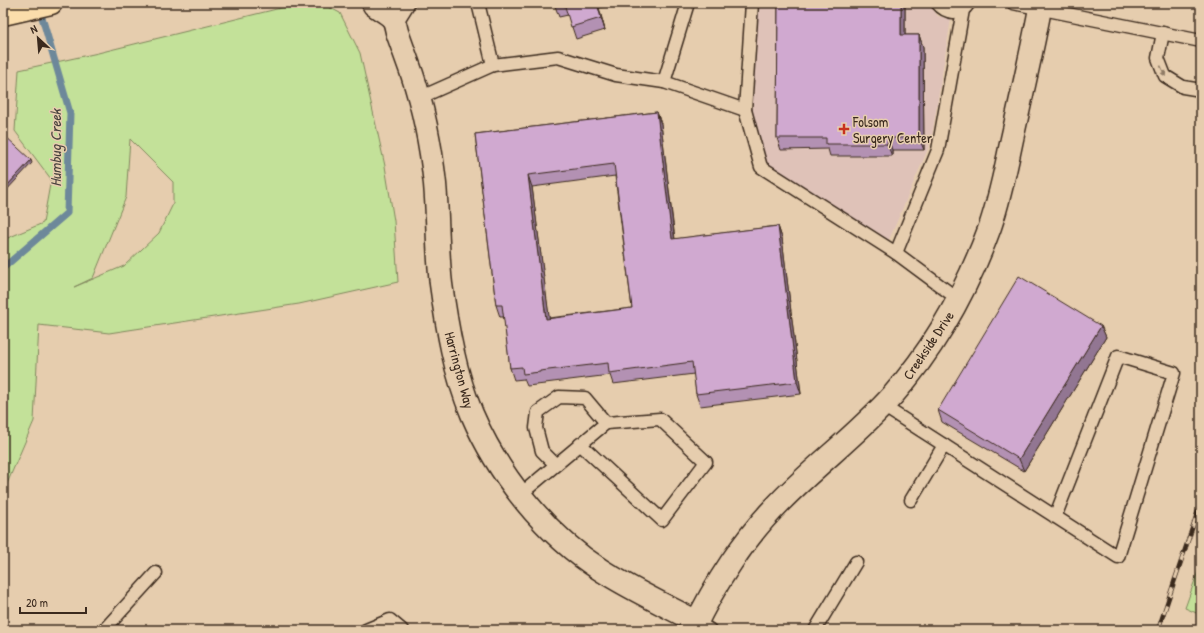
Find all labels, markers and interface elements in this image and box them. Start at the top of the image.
north arrow [18,18,58,58]
text: N [28,21,39,37]
one-way arrow [1160,65,1166,76]
water label: Humbug Creek [45,107,66,187]
place label: Folsom Surgery Center [852,112,933,148]
marker: Folsom Surgery Center [838,123,850,135]
street label: Creekside Drive [898,307,958,383]
street label: Harrington Way [440,330,479,411]
scale bar [20,589,86,615]
text: 20 m [26,594,48,611]

